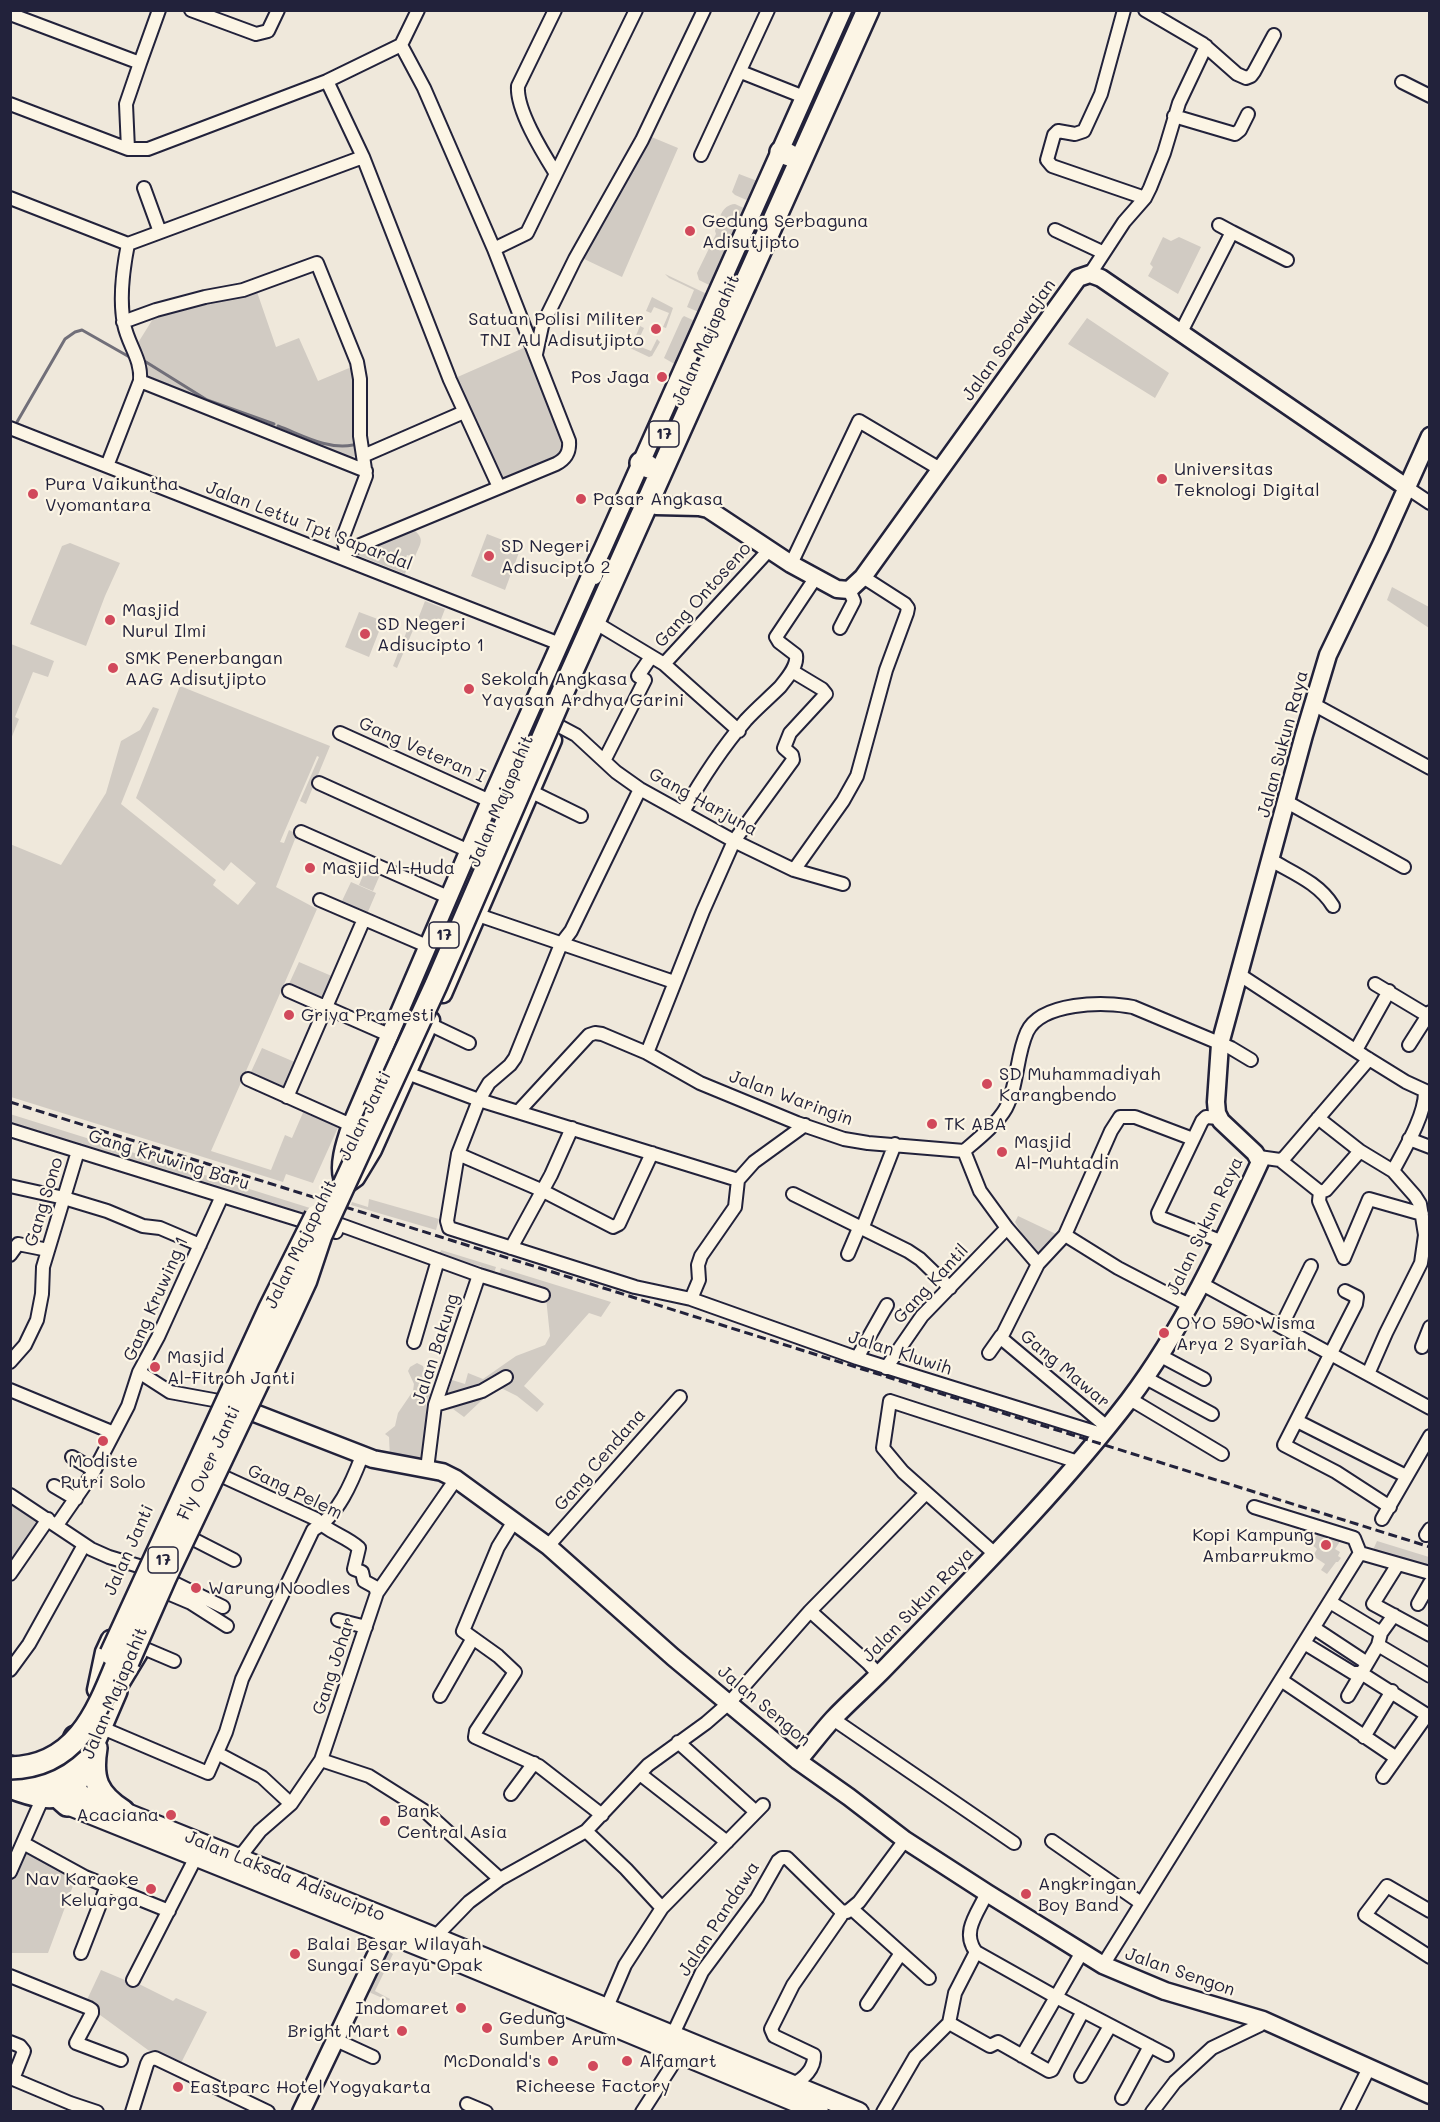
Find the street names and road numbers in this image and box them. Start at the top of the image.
street label: Jalan Majapahit [667,271,745,409]
street label: Jalan Sorowajan [958,275,1060,405]
road number: 17 [649,421,679,447]
street label: Jalan Lettu Tpt Sapardal [203,477,415,575]
street label: Gang Ontoseno [650,538,756,652]
street label: Jalan Sukun Raya [1253,668,1313,820]
street label: Gang Veteran I [355,712,489,788]
street label: Jalan Majapahit [463,732,539,870]
street label: Gang Harjuna [645,763,761,841]
road number: 17 [429,922,459,948]
street label: Jalan Waringin [726,1066,856,1130]
street label: Jalan Janti [334,1068,396,1164]
street label: Gang Kruwing Baru [86,1125,252,1195]
street label: Jalan Sukun Raya [1162,1153,1248,1299]
street label: Gang Sono [20,1155,68,1249]
street label: Jalan Majapahit [260,1176,342,1312]
street label: Gang Kruwing 1 [119,1233,193,1365]
street label: Gang Kantil [889,1240,973,1328]
street label: Jalan Bakung [408,1291,464,1407]
street label: Gang Mawar [1016,1325,1114,1413]
street label: Jalan Kluwih [846,1326,954,1380]
street label: Fly Over Janti [173,1402,245,1524]
street label: Gang Cendana [550,1404,650,1516]
street label: Gang Pelem [244,1460,346,1524]
street label: Jalan Janti [99,1501,159,1599]
street label: Jalan Sukun Raya [858,1543,978,1667]
road number: 17 [148,1547,178,1573]
street label: Gang Johar [308,1614,360,1718]
street label: Jalan Majapahit [77,1624,153,1762]
street label: Jalan Sengon [713,1661,815,1751]
street label: Jalan Laksda Adisucipto [182,1826,388,1926]
street label: Jalan Pandawa [674,1858,764,1980]
street label: Jalan Sengon [1122,1943,1238,2001]

